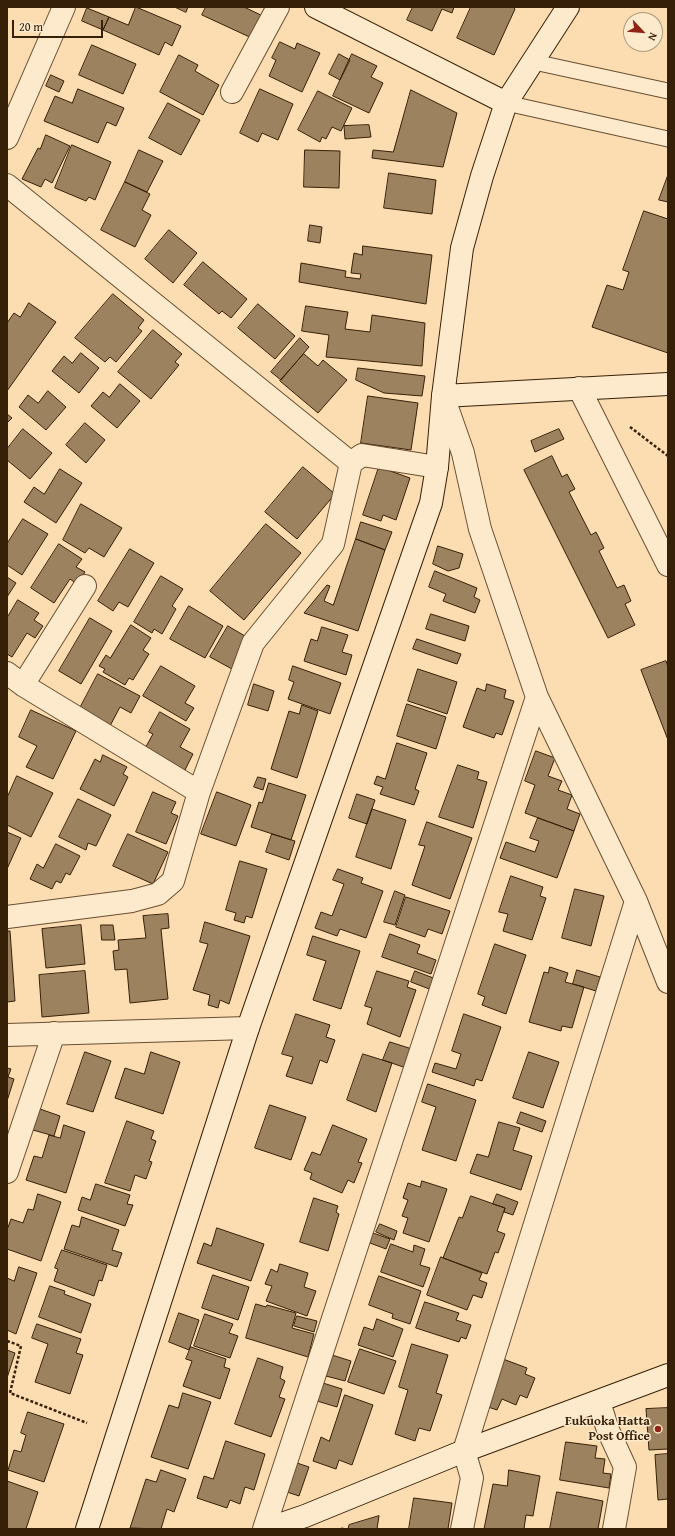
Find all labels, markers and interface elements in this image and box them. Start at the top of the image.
scale bar [14,12,105,38]
north arrow [623,12,663,52]
text: 20 m [19,18,43,35]
text: N [644,30,662,44]
place label: Fukuoka Hatta Post Office [565,1414,650,1445]
marker: Fukuoka Hatta Post Office [653,1424,663,1434]

